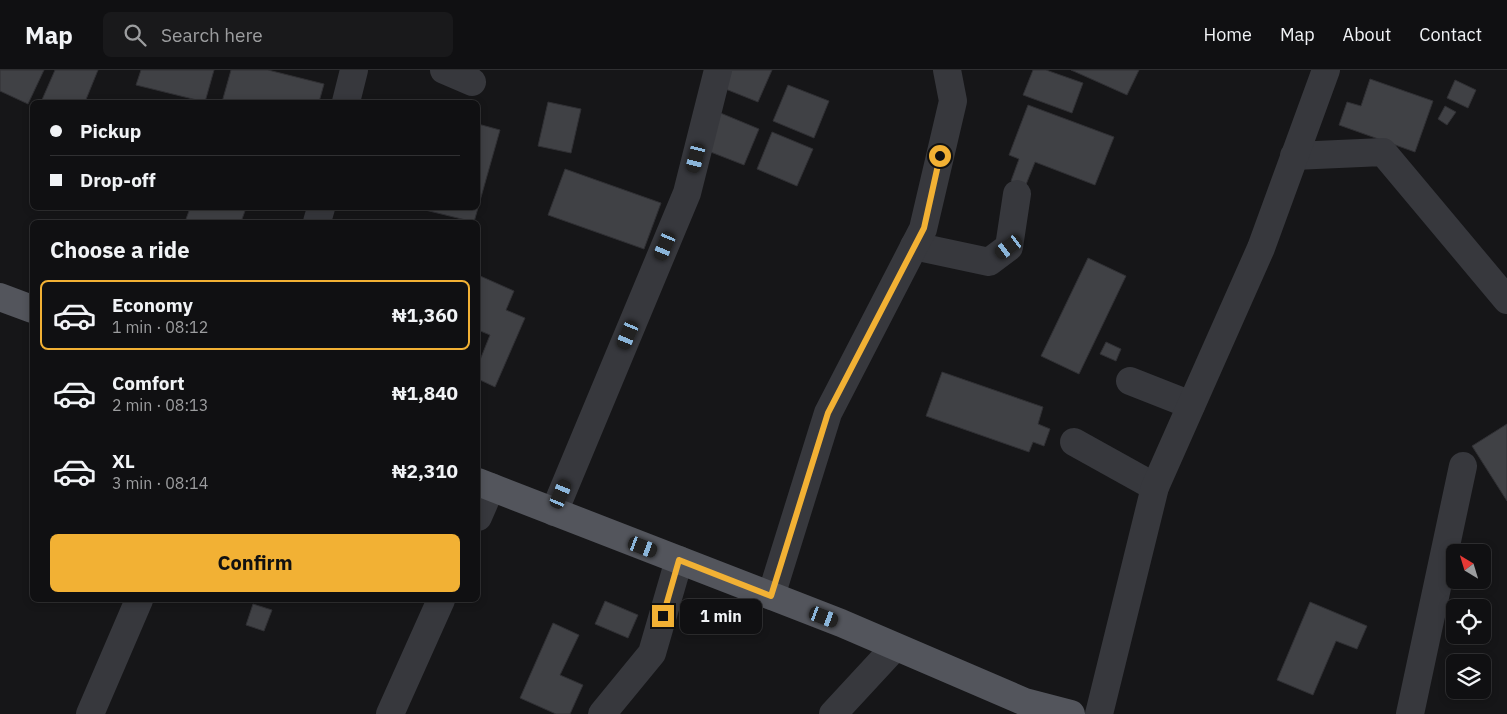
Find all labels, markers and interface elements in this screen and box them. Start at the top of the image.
search box [103,12,453,57]
text: Map [25,19,73,51]
icon: search [121,21,149,49]
text: Search here [161,23,263,47]
text: Home [1204,23,1252,46]
text: Map [1280,23,1315,46]
text: About [1343,23,1391,46]
text: Contact [1419,23,1482,46]
text: Pickup [80,119,141,143]
car [685,142,706,174]
route start [929,145,951,167]
text: Drop-off [80,168,156,192]
car [652,229,677,263]
car [992,232,1025,262]
text: Choose a ride [50,235,190,264]
icon: car [52,293,97,338]
text: Economy [112,293,193,317]
text: ₦1,360 [392,303,458,327]
text: 1 min · 08:12 [112,317,208,337]
car [615,318,640,352]
icon: car [52,371,97,416]
text: Comfort [112,371,185,395]
text: ₦1,840 [392,381,458,405]
text: 2 min · 08:13 [112,395,208,415]
icon: car [52,449,97,494]
text: XL [112,449,135,473]
text: ₦2,310 [392,459,458,483]
text: 3 min · 08:14 [112,473,208,493]
car [548,477,573,511]
button: Confirm [50,534,460,592]
car [626,535,659,559]
north arrow [1446,544,1491,589]
map controls [1446,544,1491,699]
callout: 1 min [680,598,763,634]
button: locate [1446,599,1491,644]
route end [652,605,674,627]
car [807,605,840,629]
text: 1 min [700,606,742,626]
button: layers [1446,654,1491,699]

